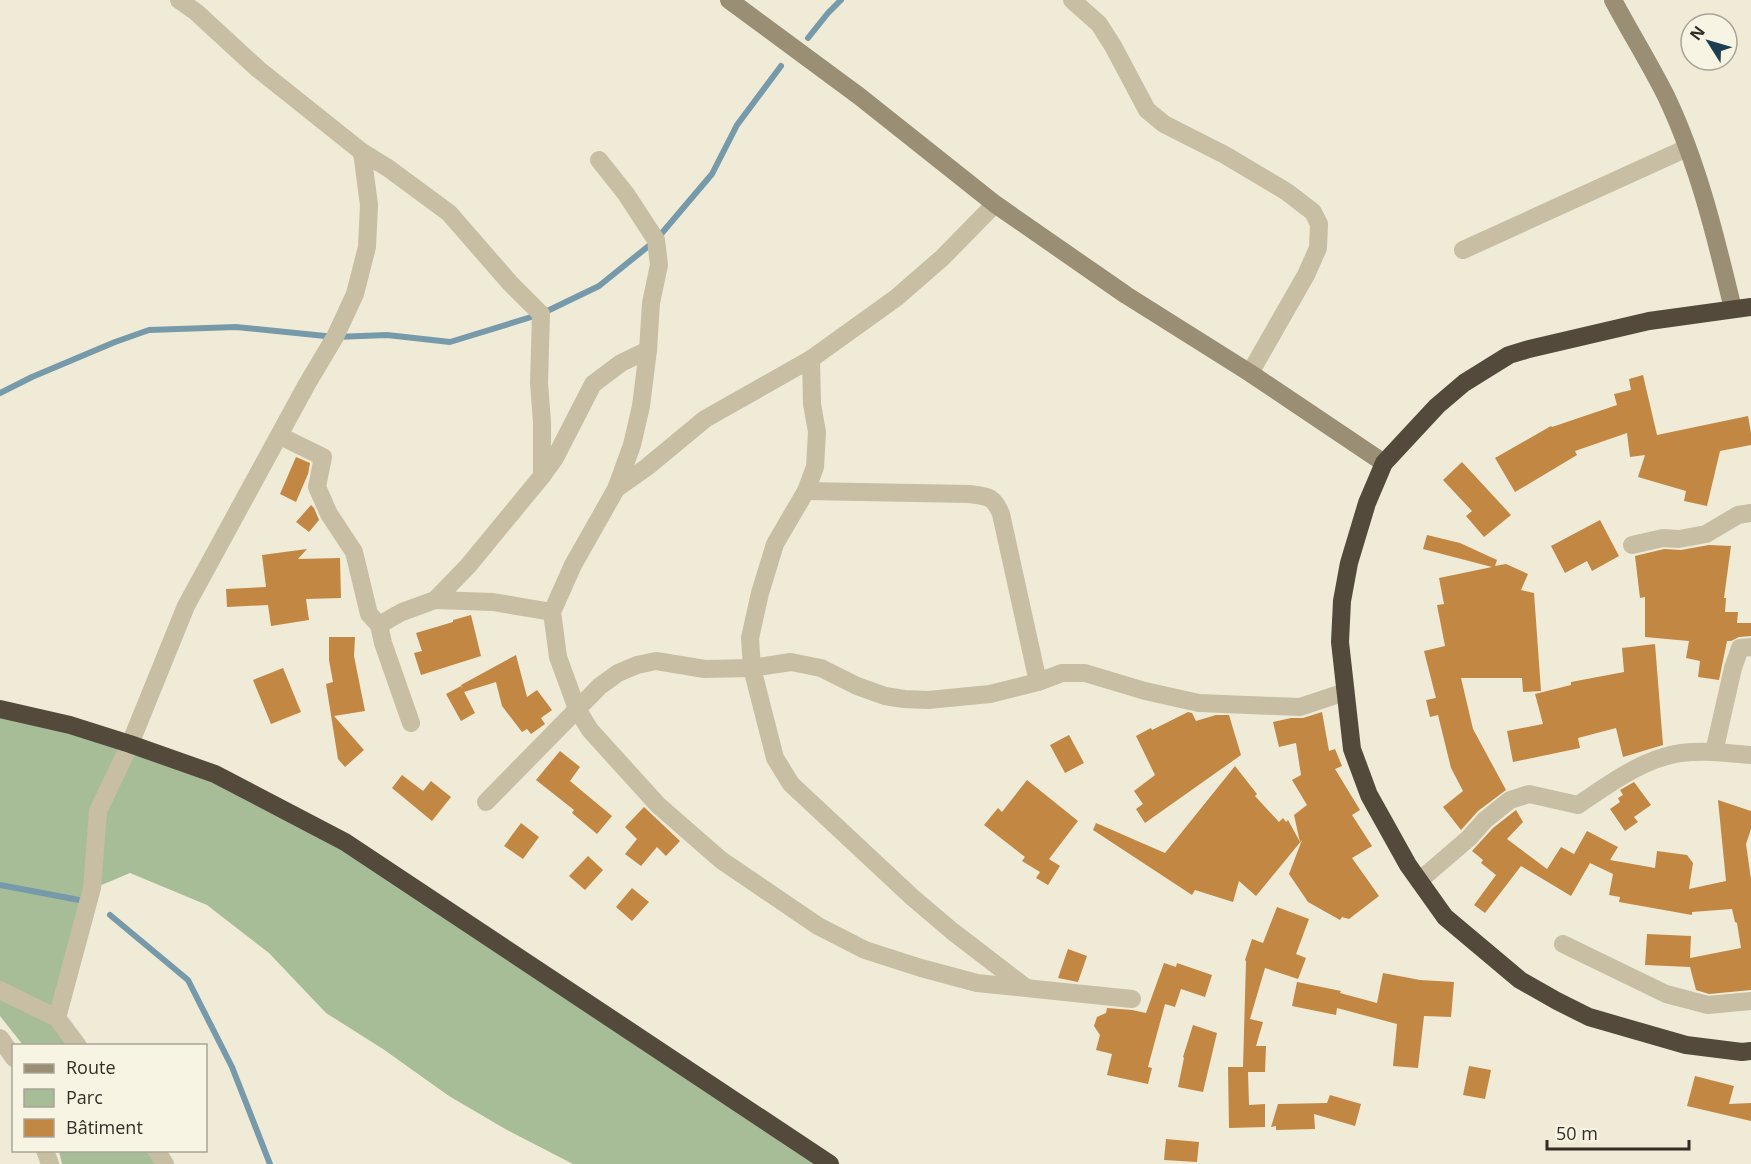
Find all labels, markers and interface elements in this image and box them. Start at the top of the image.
north arrow [1679,12,1739,72]
text: N [1684,21,1710,45]
legend [12,1044,207,1152]
text: Route [66,1055,116,1079]
text: Parc [66,1085,103,1109]
scale bar [1547,1113,1690,1151]
text: Bâtiment [66,1115,143,1139]
text: 50 m [1556,1121,1598,1145]

